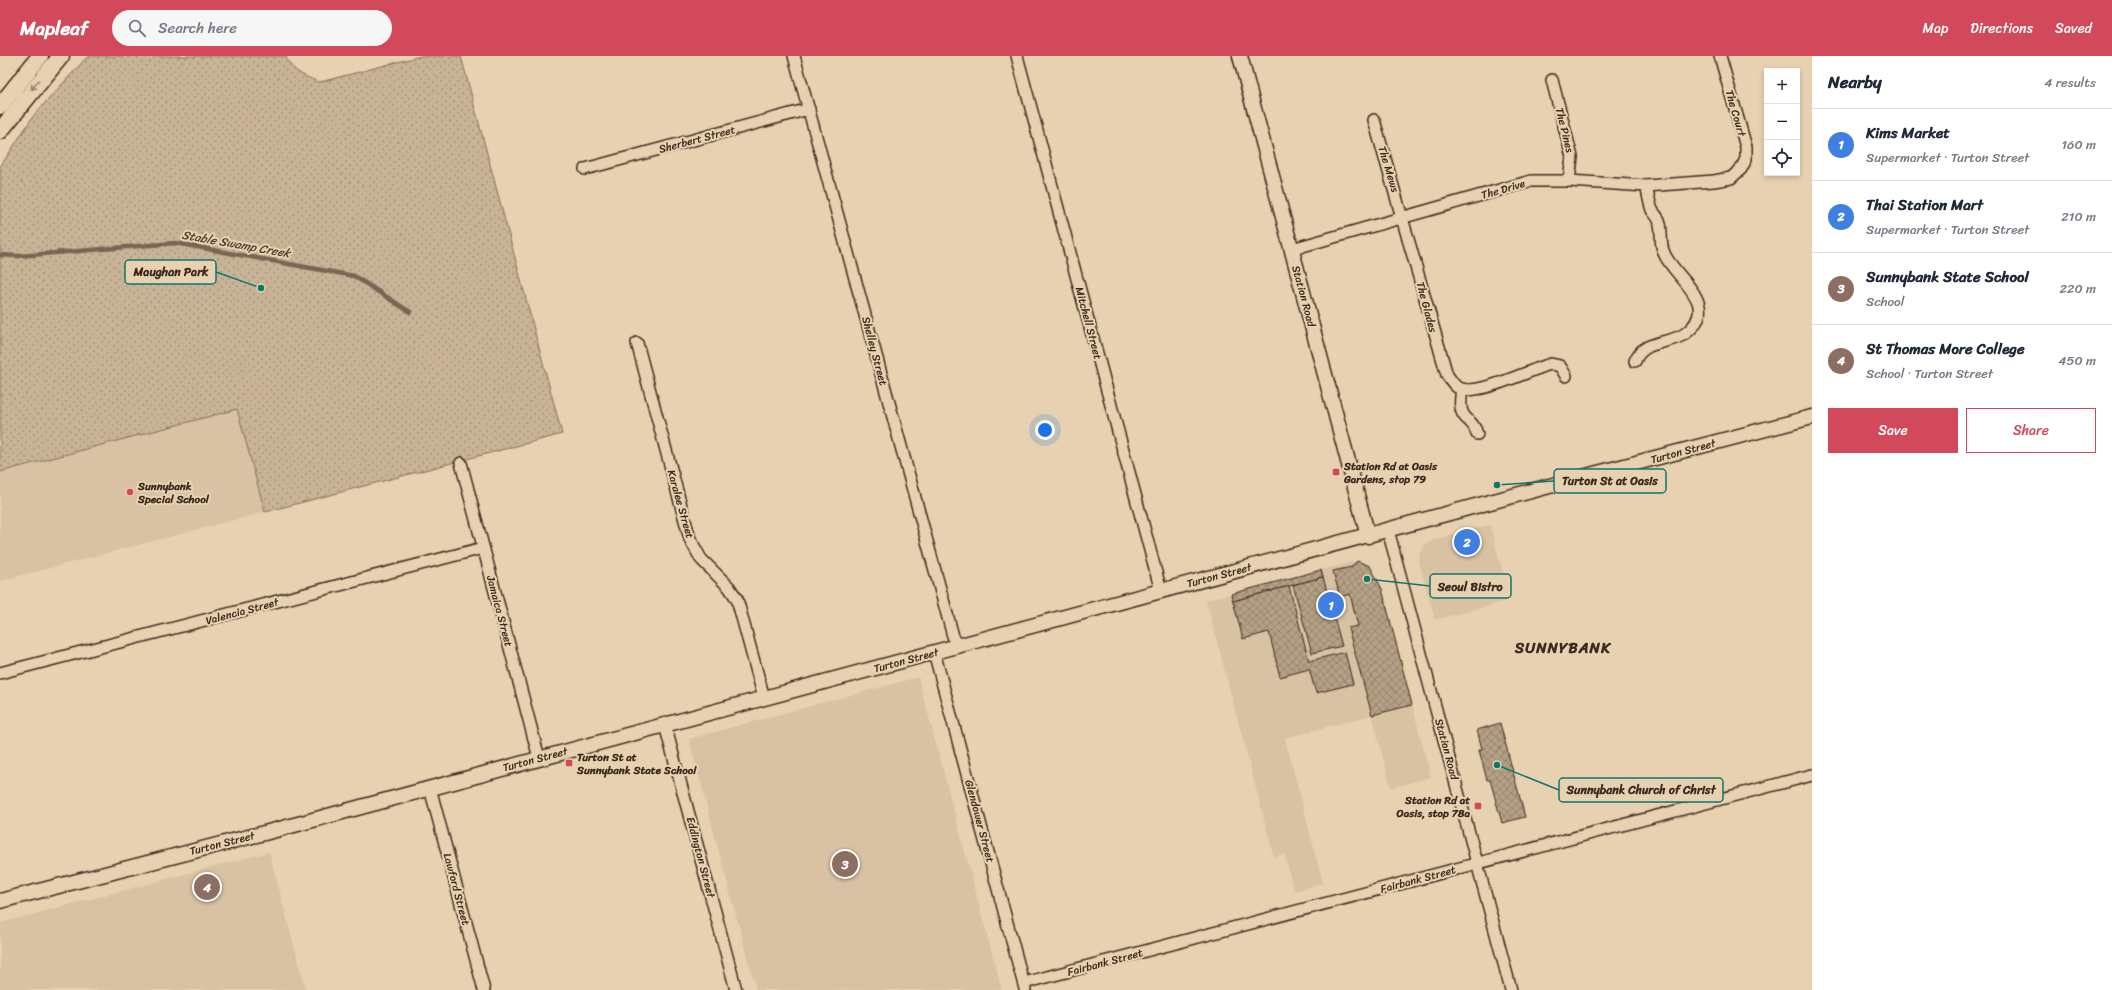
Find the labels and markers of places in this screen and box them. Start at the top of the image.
callout: Maughan Park [125,260,216,284]
place label: Station Rd at Oasis Gardens, stop 79 [1343,457,1438,489]
marker: Station Rd at Oasis Gardens, stop 79 [1331,467,1341,477]
callout: Turton St at Oasis [1554,469,1666,493]
place label: Sunnybank Special School [137,477,210,509]
marker: Sunnybank Special School [125,487,135,497]
pin: 2 [1454,527,1480,557]
callout: Seoul Bistro [1430,574,1511,598]
pin: 1 [1318,590,1344,620]
place label: Turton St at Sunnybank State School [576,748,697,780]
marker: Turton St at Sunnybank State School [564,758,574,768]
callout: Sunnybank Church of Christ [1559,778,1723,802]
place label: Station Rd at Oasis, stop 78a [1396,791,1470,823]
marker: Station Rd at Oasis, stop 78a [1473,801,1483,811]
pin: 3 [832,849,858,879]
pin: 4 [194,872,220,902]

